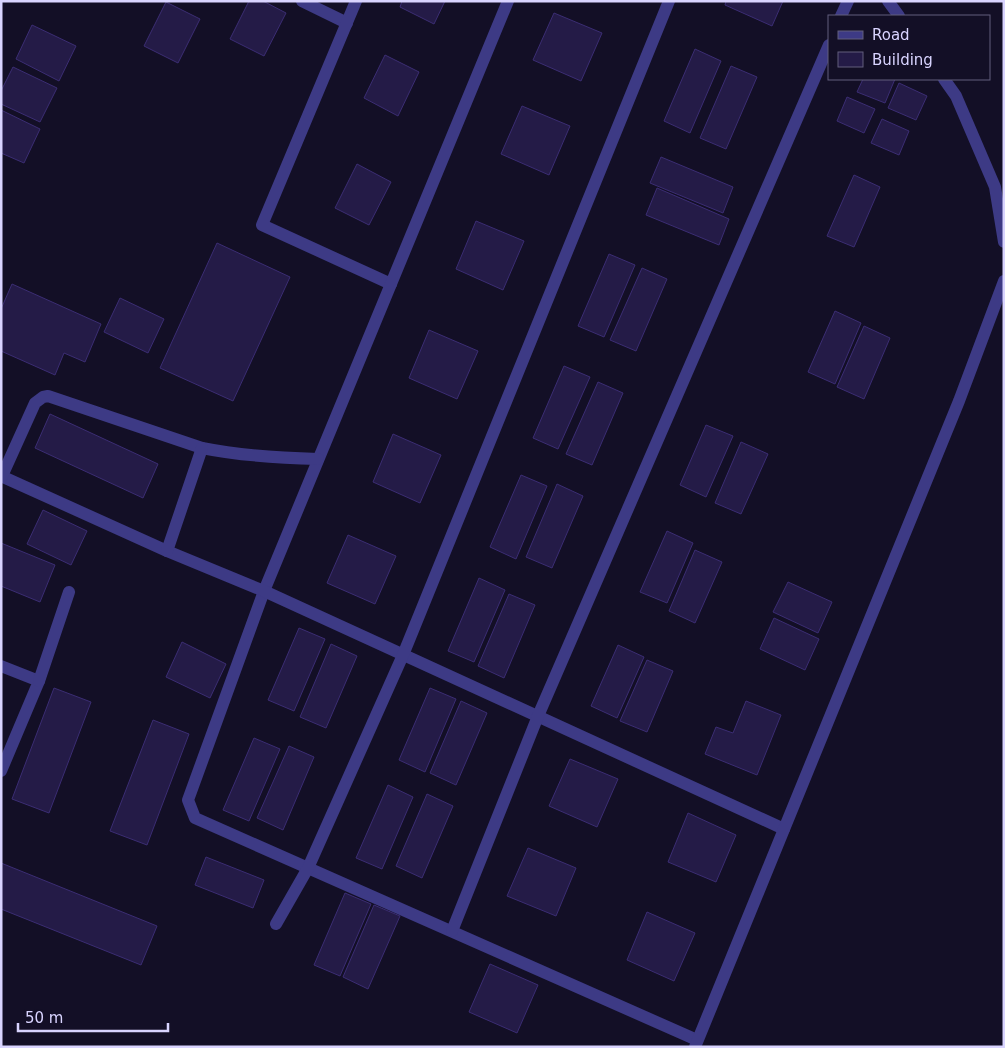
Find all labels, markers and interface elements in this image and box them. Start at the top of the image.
legend [828,15,990,80]
text: Road [872,26,910,44]
text: Building [872,51,933,69]
scale bar [18,1000,168,1032]
text: 50 m [25,1009,63,1027]

